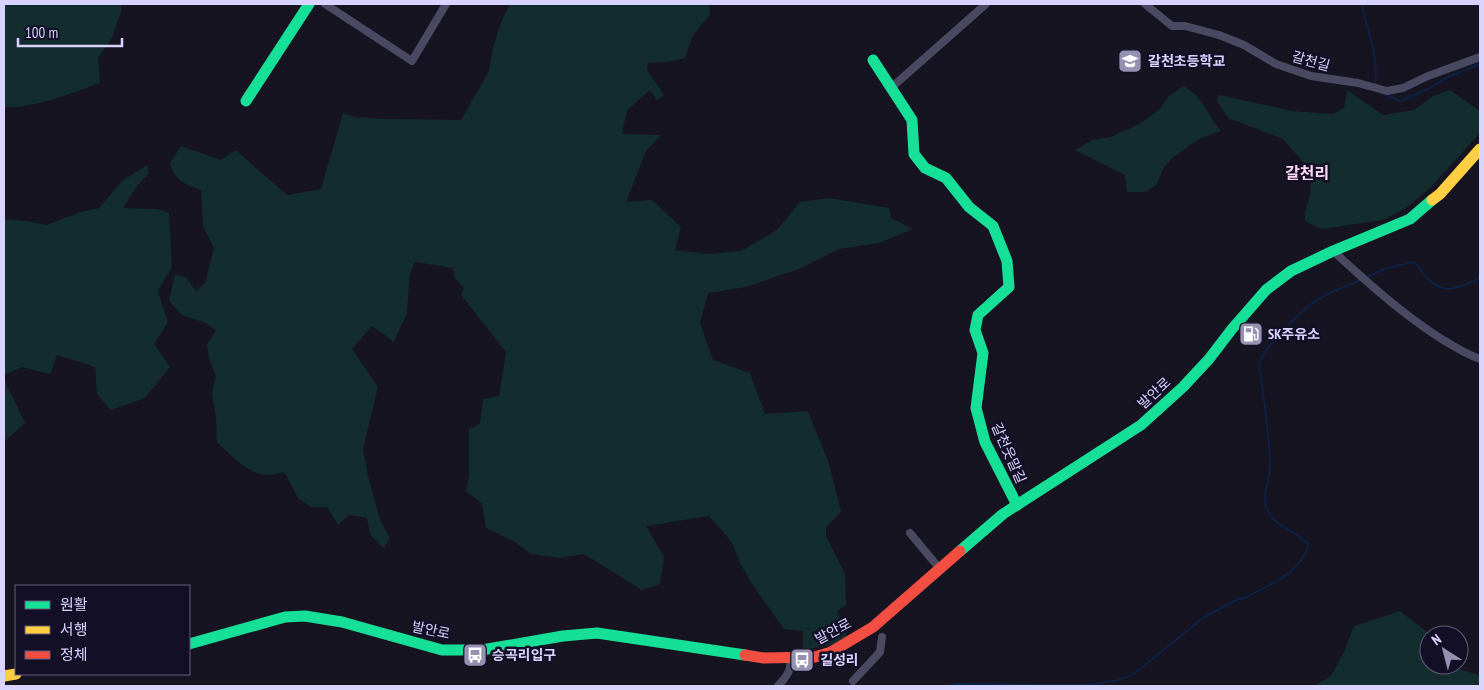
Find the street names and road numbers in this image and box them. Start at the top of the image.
street label: 갈천길 [1290,47,1332,75]
street label: 발안로 [1134,373,1174,413]
street label: 갈천웃말길 [988,420,1030,486]
street label: 발안로 [812,614,854,648]
street label: 발안로 [410,617,452,643]

